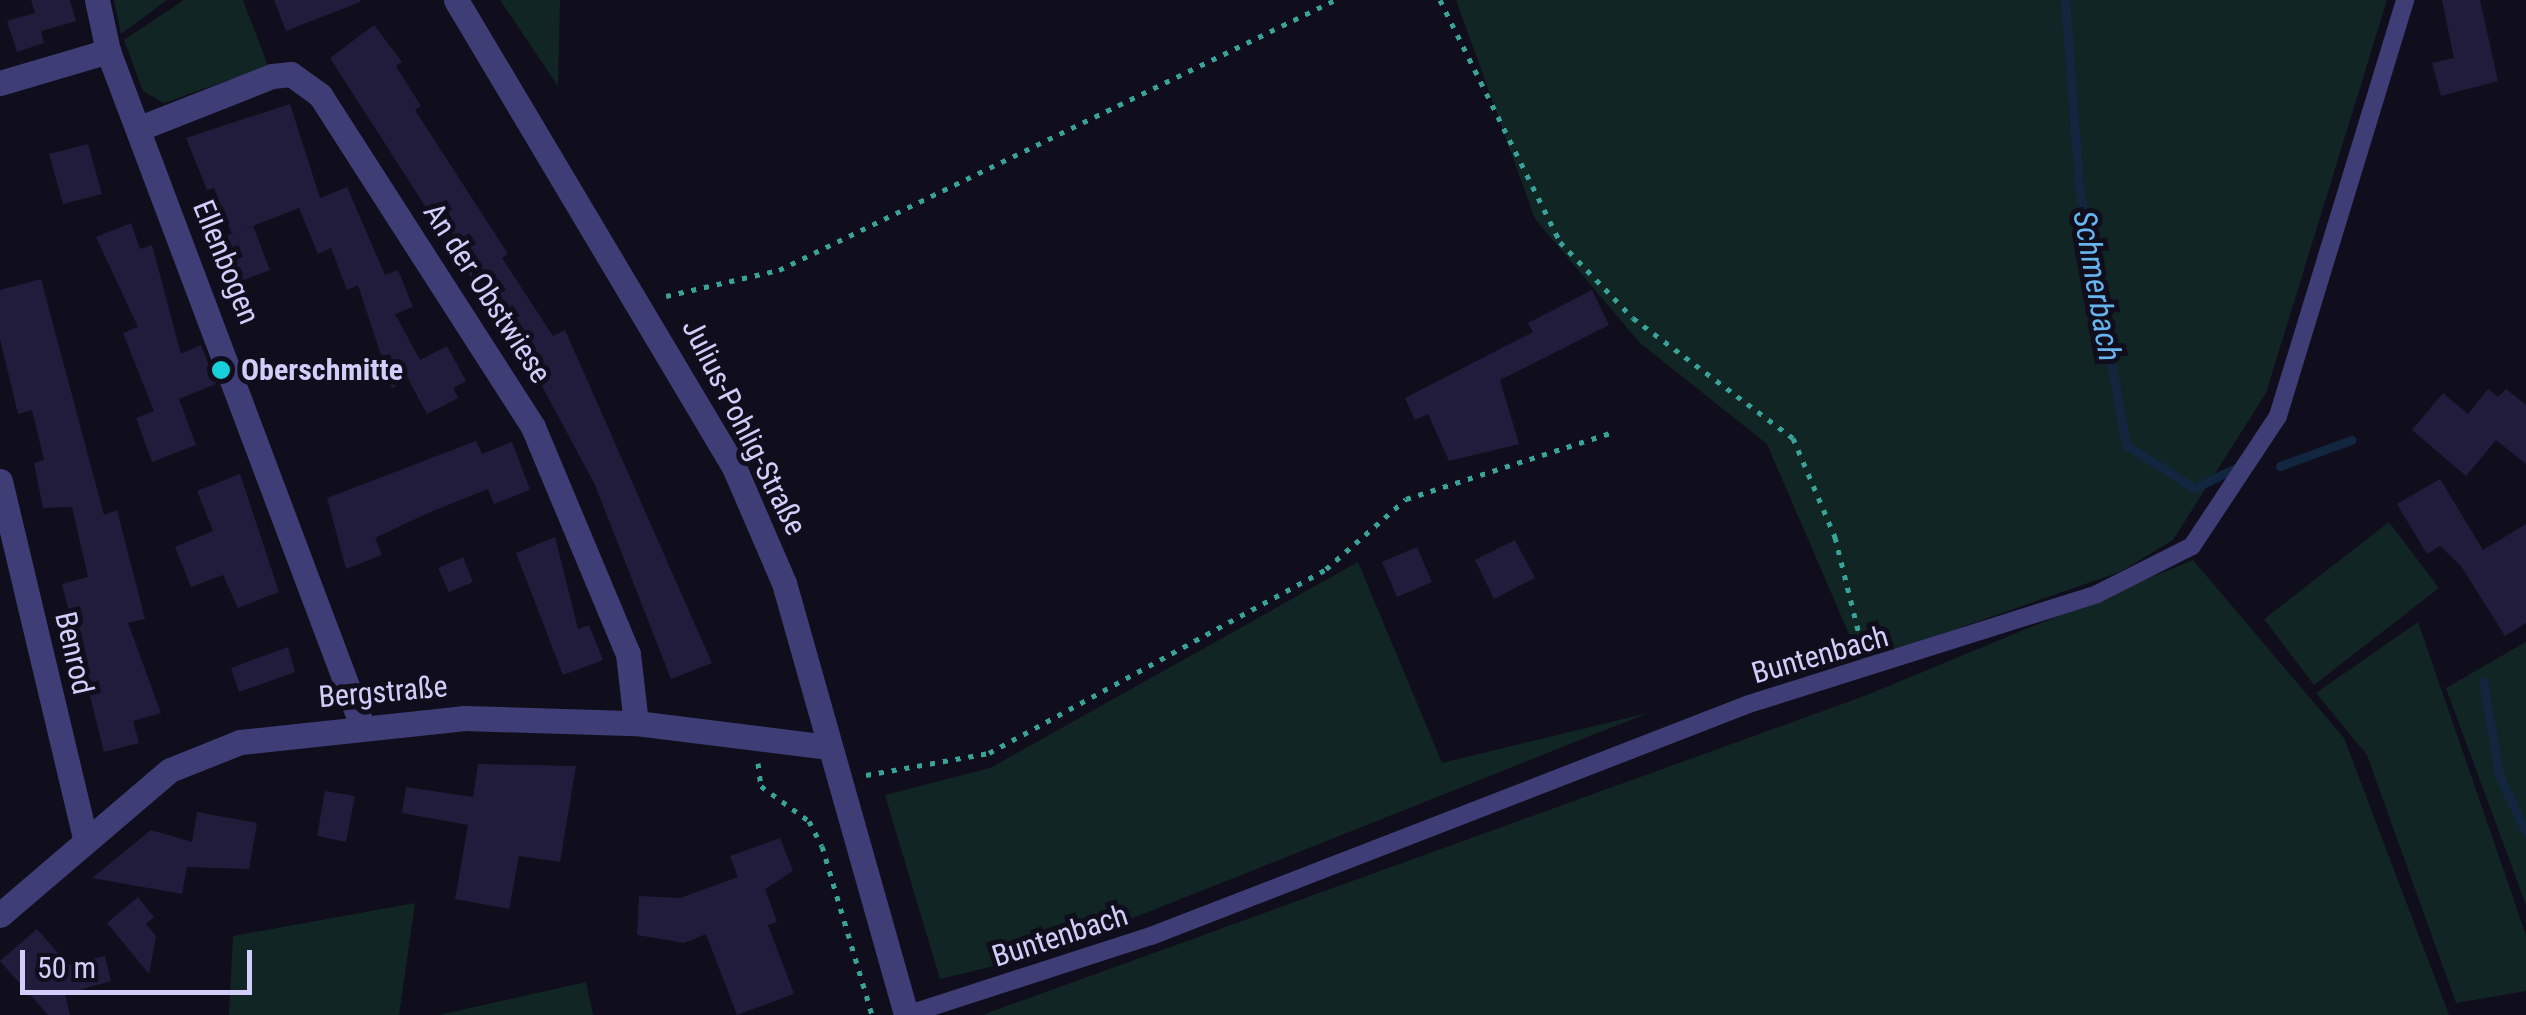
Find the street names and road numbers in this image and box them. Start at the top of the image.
street label: Ellenbogen [185,195,267,329]
street label: An der Obstwiese [415,196,559,390]
street label: Julius-Pohlig-Straße [674,313,814,541]
street label: Benrod [47,608,101,698]
street label: Buntenbach [1748,618,1892,692]
street label: Bergstraße [317,668,449,716]
street label: Buntenbach [988,897,1132,975]

